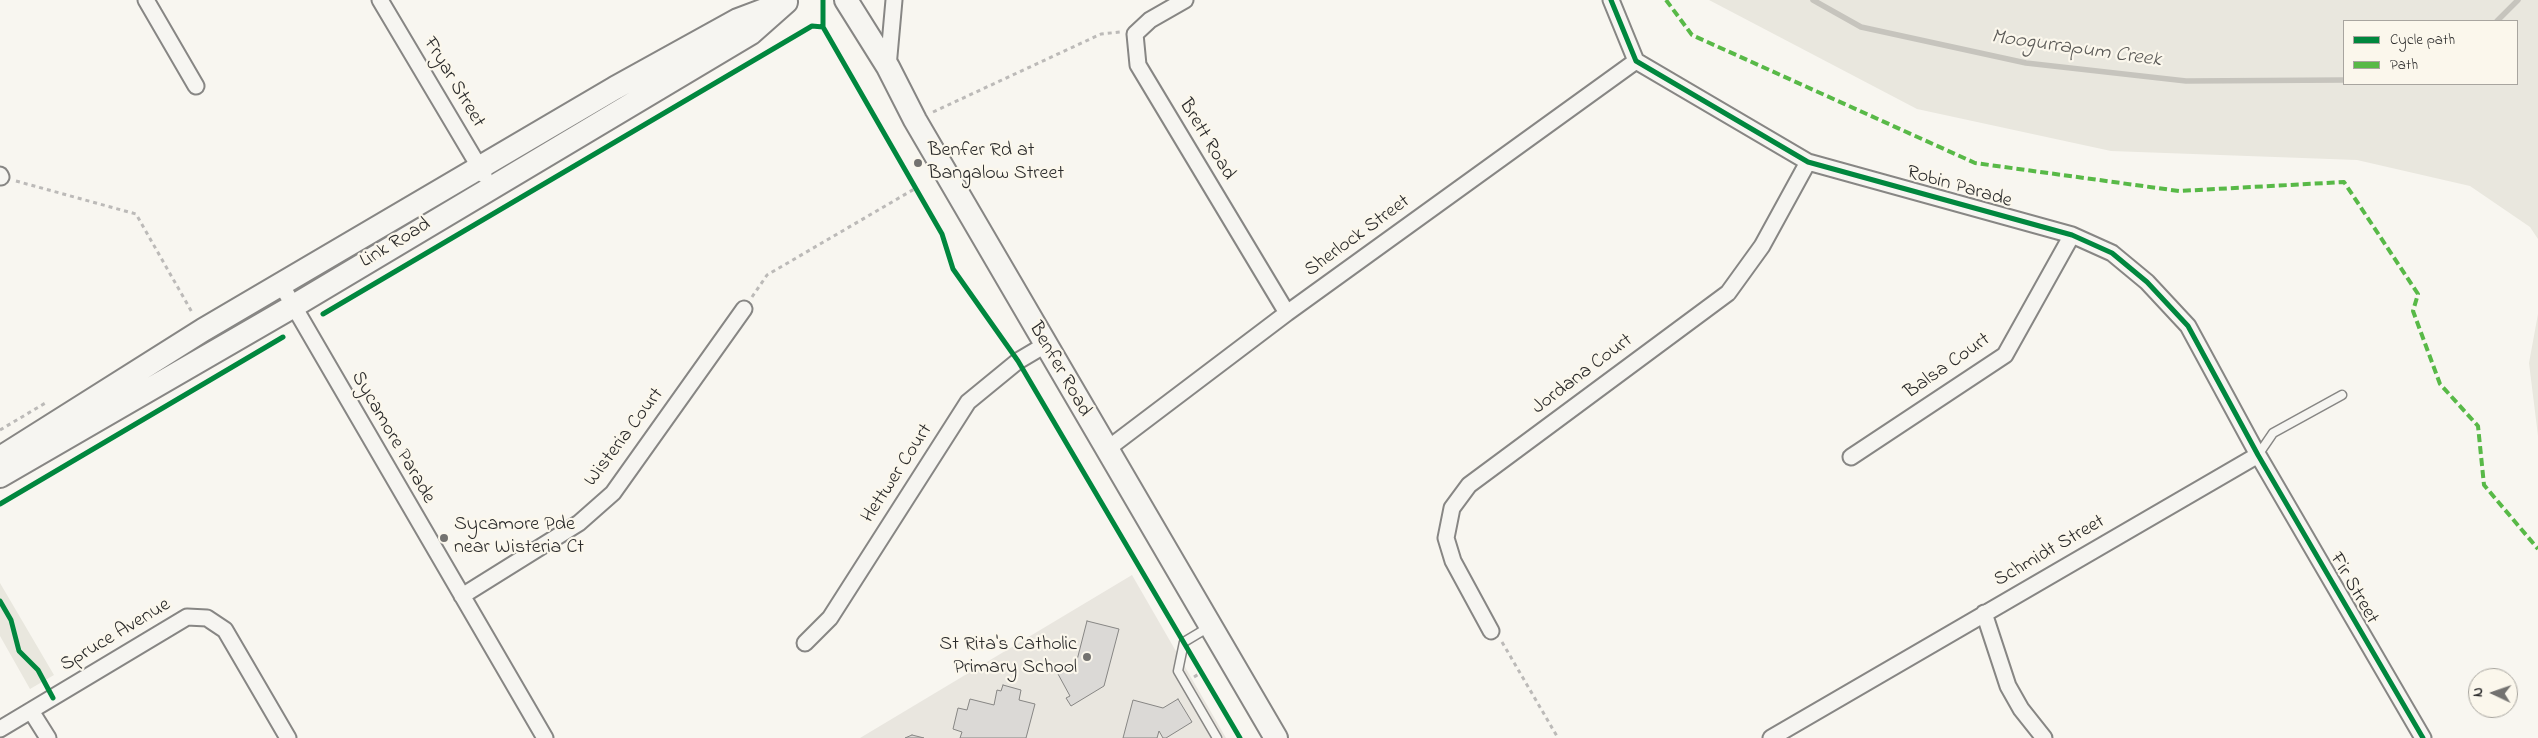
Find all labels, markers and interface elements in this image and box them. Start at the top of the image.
legend [2343,20,2518,85]
water label: Moogurrapum Creek [1989,26,2163,74]
text: Cycle path [2390,29,2455,51]
street label: Fryar Street [417,33,489,133]
text: Path [2390,54,2418,76]
street label: Brett Road [1172,95,1240,185]
place label: Benfer Rd at Bangalow Street [928,140,1064,187]
marker: Benfer Rd at Bangalow Street [912,157,924,169]
street label: Robin Parade [1904,162,2014,214]
street label: Sherlock Street [1301,191,1415,283]
street label: Link Road [356,214,436,274]
street label: Benfer Road [1022,318,1096,422]
street label: Jordana Court [1528,329,1638,421]
street label: Balsa Court [1900,329,1996,405]
street label: Sycamore Parade [344,368,440,508]
street label: Wisteria Court [580,384,670,492]
street label: Hettwer Court [857,420,939,528]
street label: Schmidt Street [1990,511,2110,593]
place label: Sycamore Pde near Wisteria Ct [454,514,584,561]
marker: Sycamore Pde near Wisteria Ct [438,532,450,544]
street label: Fir Street [2323,549,2383,629]
street label: Spruce Avenue [57,594,175,678]
place label: St Rita's Catholic Primary School [939,634,1077,681]
marker: St Rita's Catholic Primary School [1081,651,1093,663]
north arrow [2468,668,2518,718]
text: N [2468,687,2489,698]

